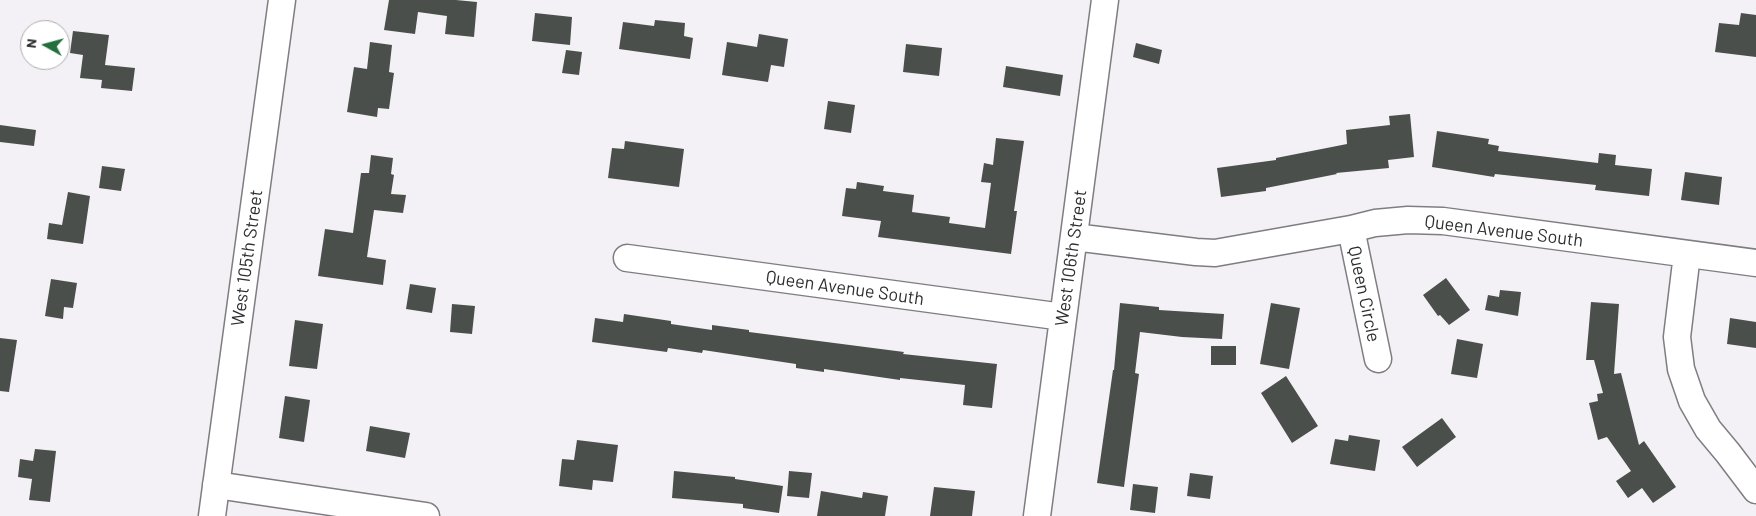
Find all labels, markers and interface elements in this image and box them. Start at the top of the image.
north arrow [20,20,70,70]
text: N [22,38,40,49]
street label: West 105th Street [227,188,267,328]
street label: West 106th Street [1051,188,1091,328]
street label: Queen Avenue South [1424,211,1584,251]
street label: Queen Circle [1343,244,1385,344]
street label: Queen Avenue South [765,266,925,310]

